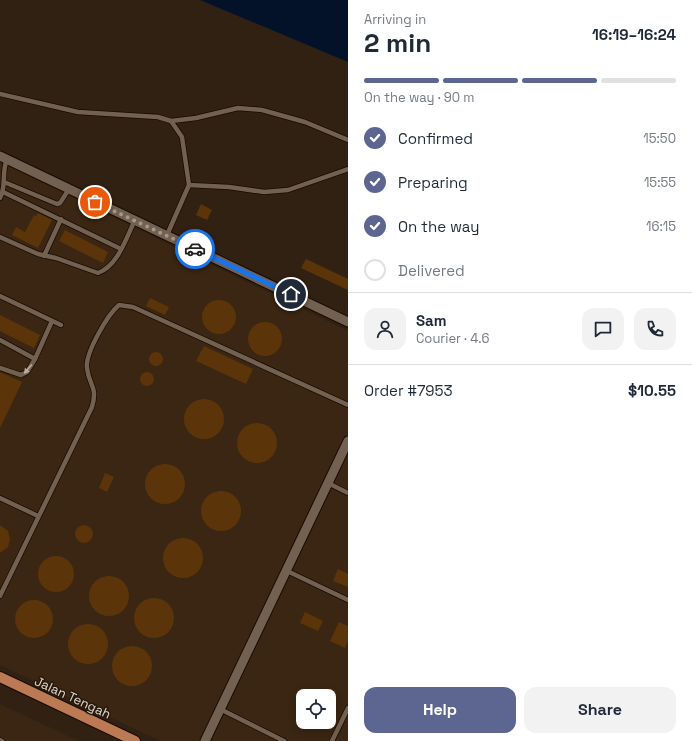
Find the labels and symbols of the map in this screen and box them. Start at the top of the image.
pin [78,185,112,219]
courier [175,229,215,269]
pin [274,277,308,311]
one-way arrow [24,364,32,374]
street label: Jalan Tengah [32,672,114,723]

